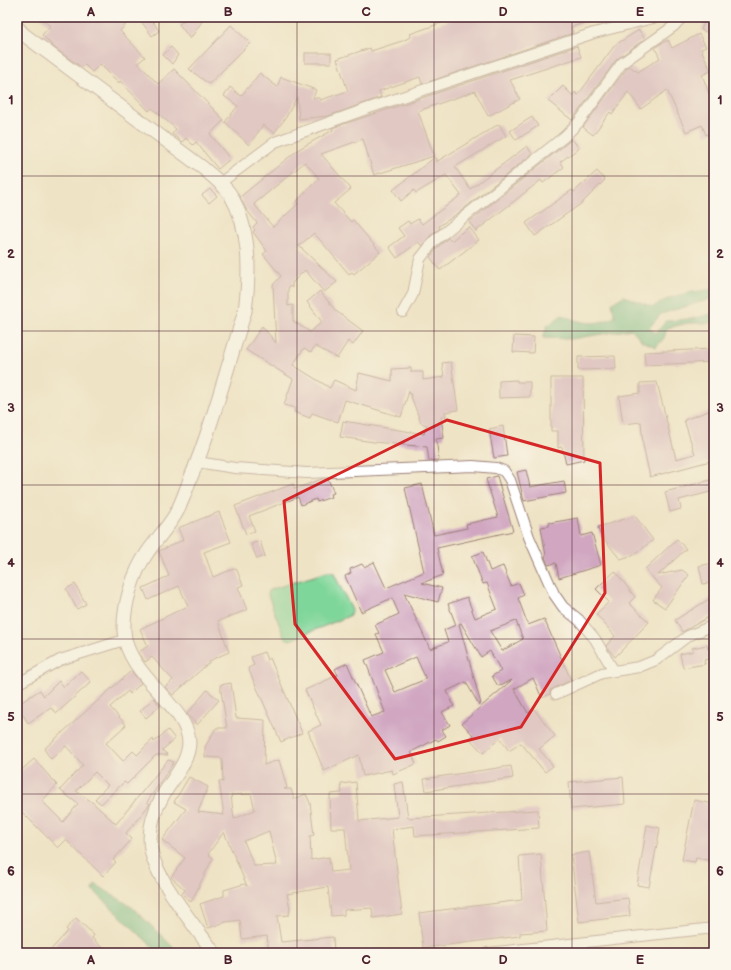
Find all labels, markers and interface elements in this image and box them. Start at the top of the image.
text: A [86,4,95,20]
text: B [223,4,233,20]
text: C [361,4,371,20]
text: D [498,4,508,20]
text: E [636,4,645,20]
text: 1 [8,92,14,108]
text: 1 [717,92,723,108]
text: 2 [7,246,15,262]
text: 2 [716,246,724,262]
text: 3 [7,400,15,416]
text: 3 [716,400,724,416]
text: 4 [7,555,15,571]
text: 4 [716,555,724,571]
text: 5 [7,709,15,725]
text: 5 [716,709,724,725]
text: 6 [7,863,15,879]
text: 6 [716,863,724,879]
text: A [86,952,95,968]
text: B [223,952,233,968]
text: C [361,952,371,968]
text: D [498,952,508,968]
text: E [636,952,645,968]

